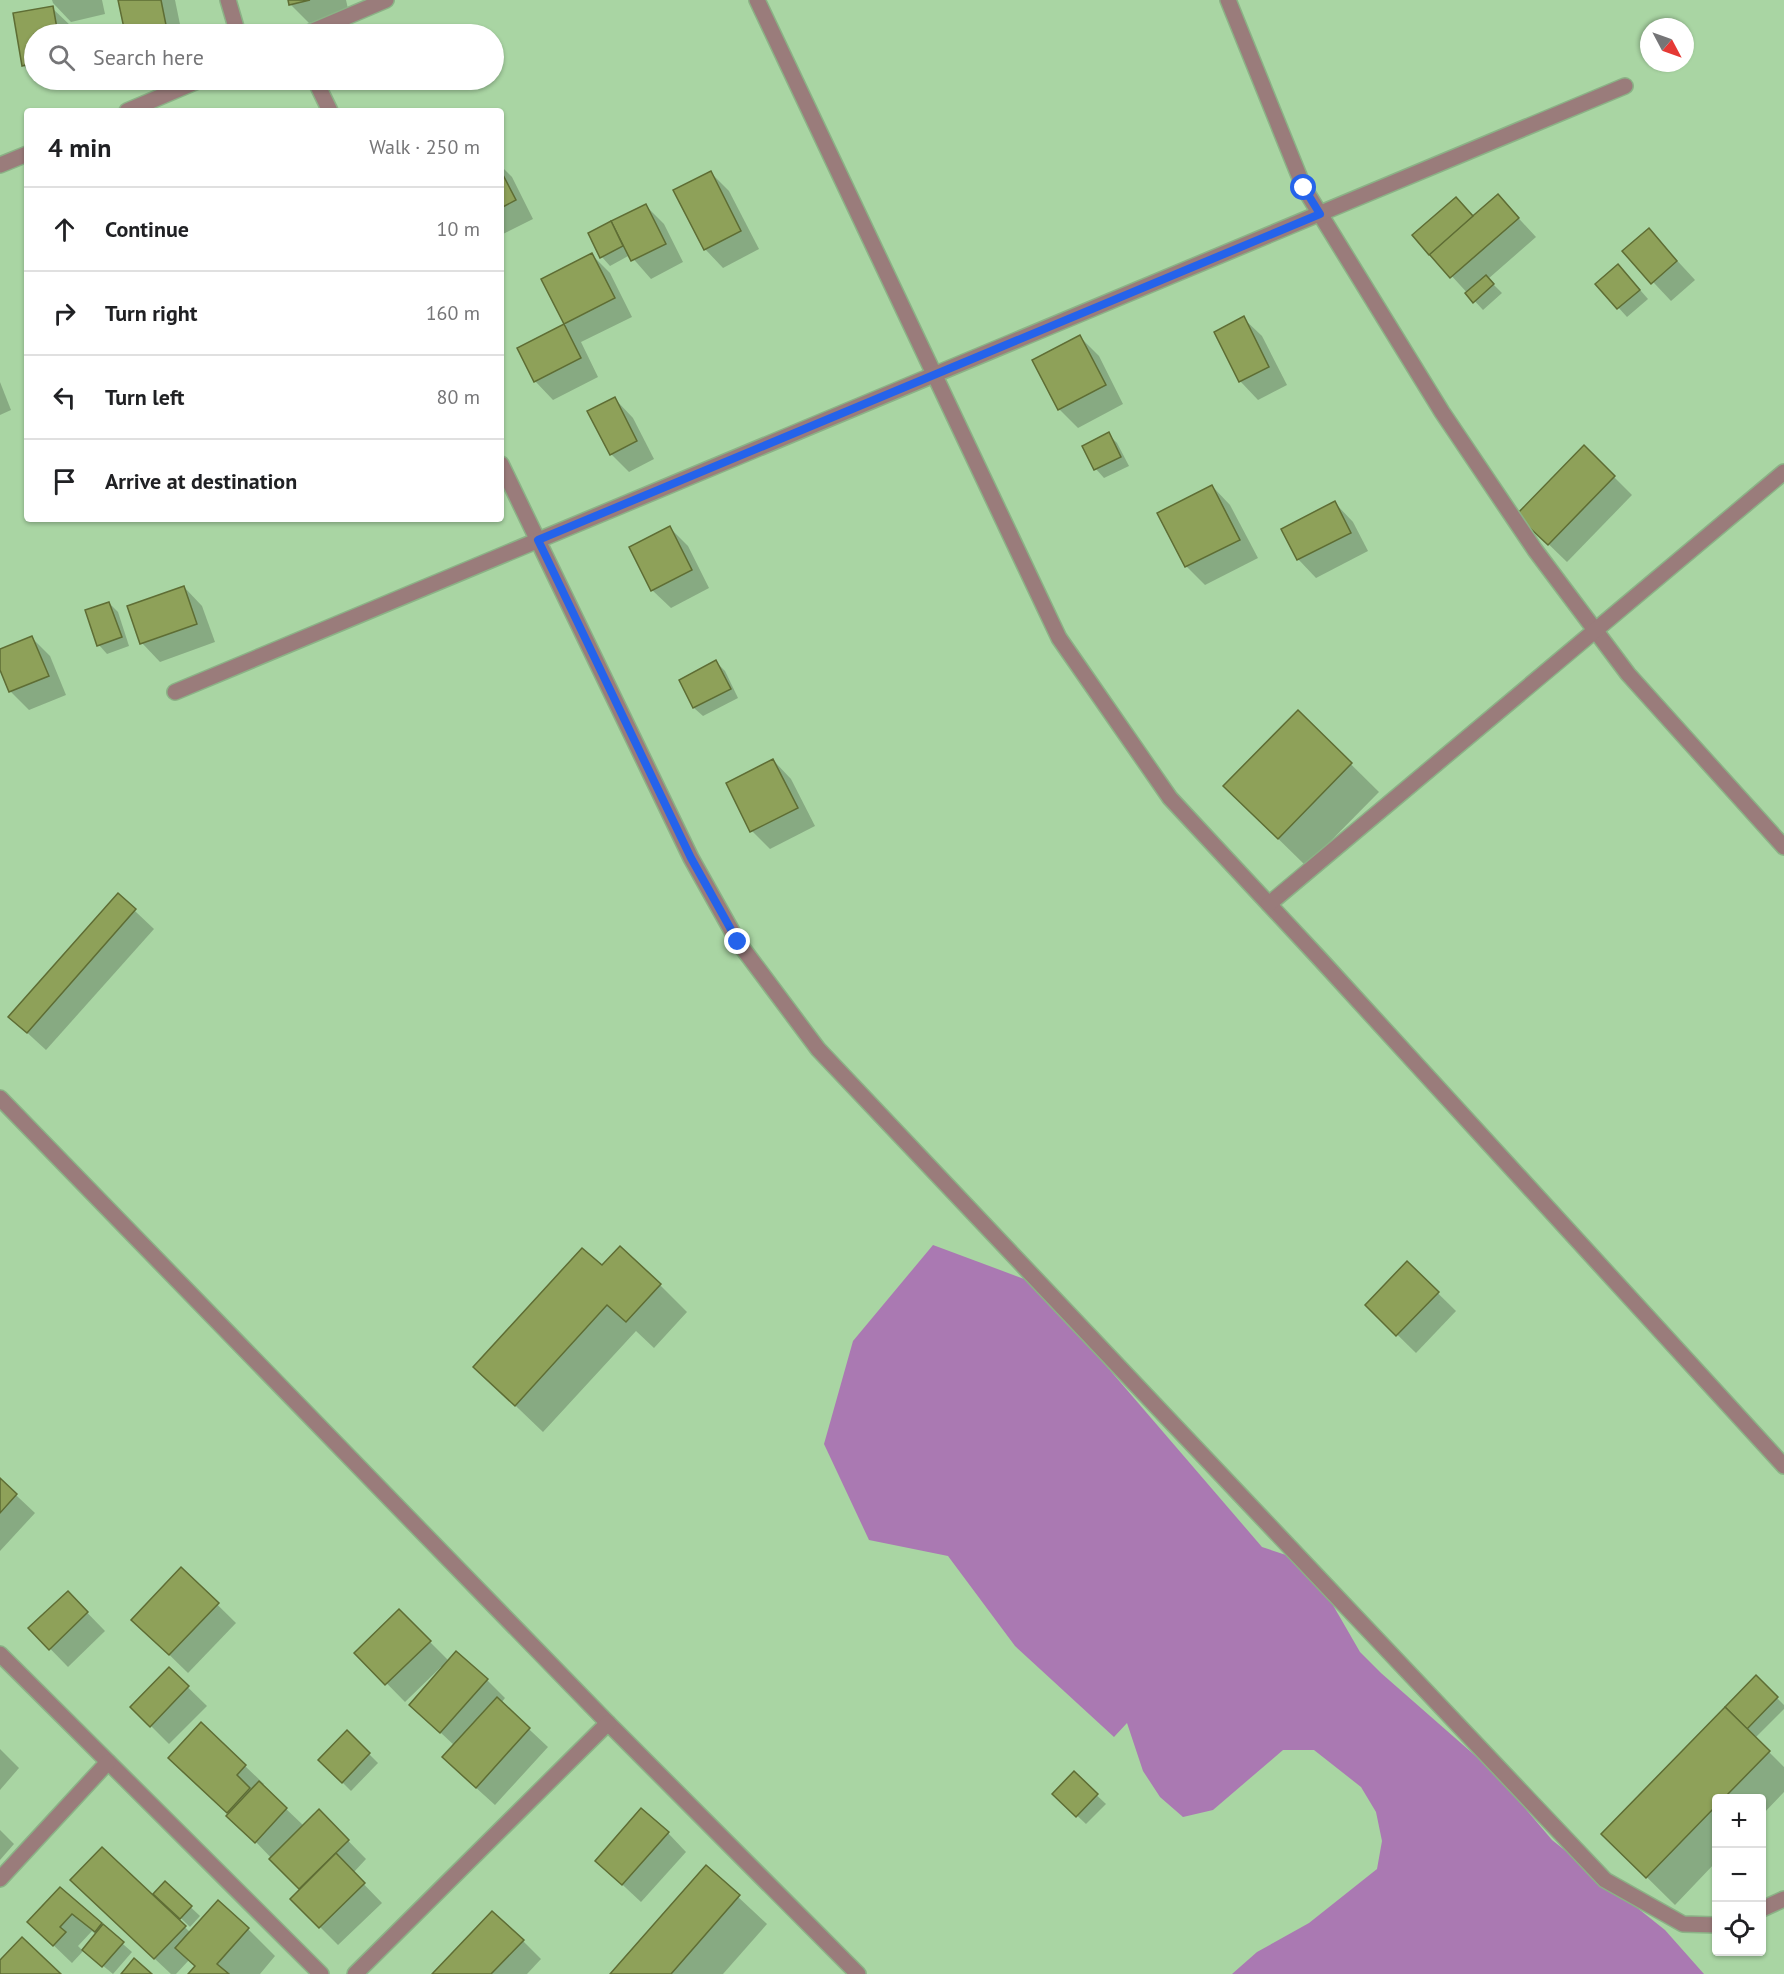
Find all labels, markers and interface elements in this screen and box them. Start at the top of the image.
north arrow [1640,18,1694,72]
search box [24,24,504,90]
icon: search [45,41,78,74]
text: Search here [93,43,204,71]
text: 4 min [48,131,111,164]
text: Walk · 250 m [369,134,480,160]
route start [1290,174,1316,200]
icon: ahead [48,213,81,246]
text: Continue [105,215,189,243]
text: 10 m [437,216,480,242]
icon: right [48,297,81,330]
text: Turn right [105,299,197,327]
text: 160 m [426,300,480,326]
icon: left [48,381,81,414]
text: Turn left [105,383,185,411]
text: 80 m [437,384,480,410]
icon: arrive [48,465,81,498]
text: Arrive at destination [105,467,297,495]
route end [724,928,750,954]
map controls [1712,1794,1766,1956]
button: + [1712,1794,1766,1848]
button: − [1712,1848,1766,1902]
button: locate [1712,1902,1766,1956]

